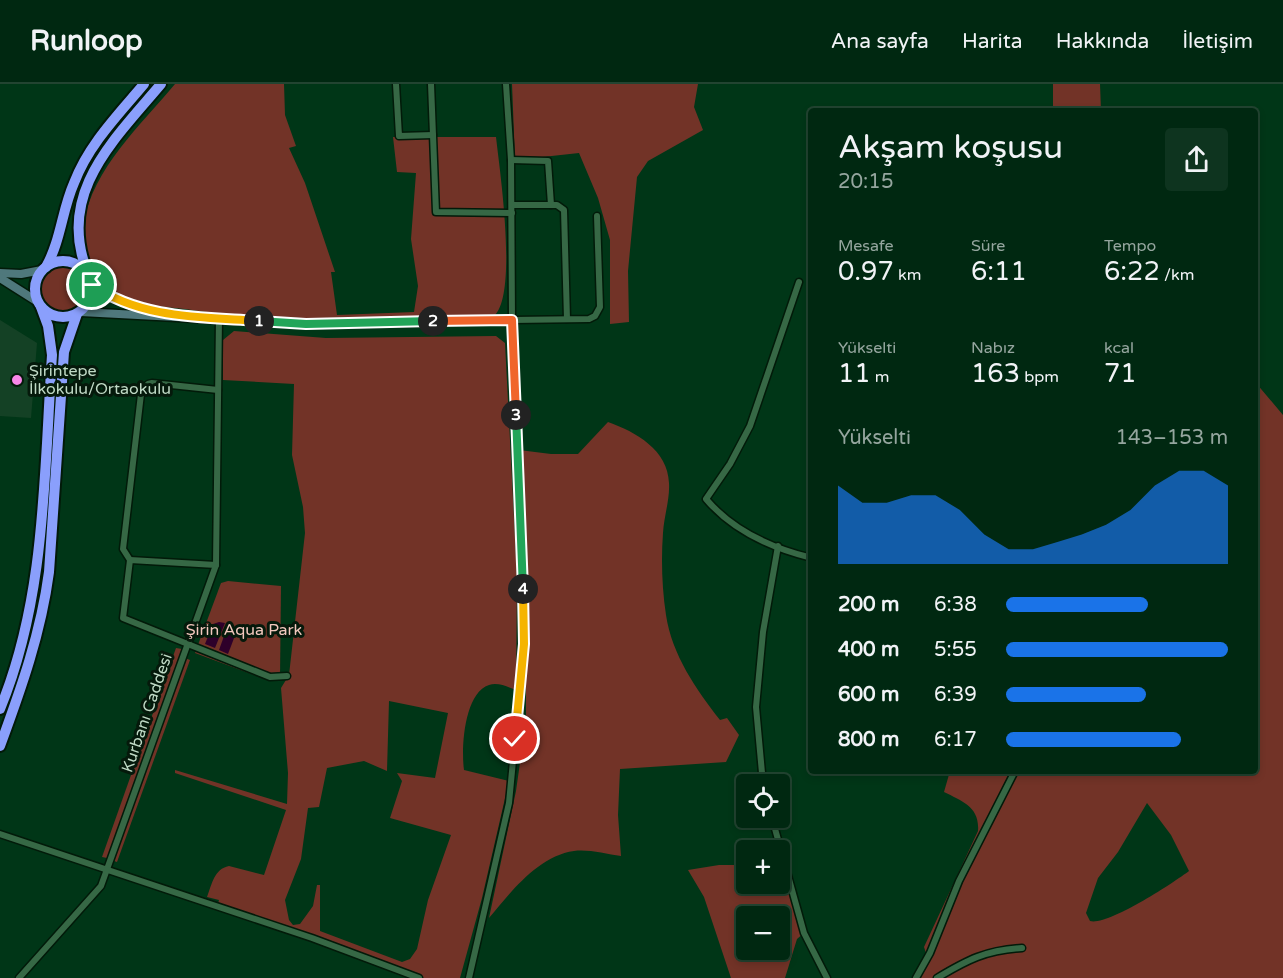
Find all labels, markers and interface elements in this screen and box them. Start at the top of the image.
text: Runloop [30,24,143,58]
text: Ana sayfa [831,29,929,54]
text: Harita [962,29,1023,54]
text: Hakkında [1056,29,1149,54]
text: İletişim [1182,29,1253,54]
text: Akşam koşusu [838,128,1063,167]
button: share [1165,128,1228,191]
text: 20:15 [838,170,893,194]
text: Mesafe [838,236,893,256]
text: Süre [971,236,1005,256]
text: Tempo [1104,236,1156,256]
text: 0.97 [838,256,894,287]
text: 6:11 [971,256,1027,287]
text: 6:22 [1104,256,1160,287]
pin [66,259,117,310]
text: km [894,265,921,285]
text: /km [1160,265,1194,285]
icon: arrive [75,268,108,301]
pin: 1 [244,306,274,336]
pin: 2 [418,306,448,336]
text: 1 [254,311,264,331]
text: 2 [428,311,438,331]
text: Yükselti [838,338,896,358]
text: Nabız [971,338,1015,358]
text: kcal [1104,338,1134,358]
text: 11 [838,358,871,389]
text: 163 [971,358,1020,389]
text: 71 [1104,358,1137,389]
place label: Şirintepe İlkokulu/Ortaokulu [29,361,171,399]
text: m [871,367,890,387]
text: bpm [1020,367,1059,387]
marker: Şirintepe İlkokulu/Ortaokulu [10,373,24,387]
pin: 3 [501,400,531,430]
text: 3 [511,405,521,425]
text: Yükselti [838,426,911,450]
text: 143–153 m [1115,426,1228,450]
pin: 4 [508,574,538,604]
text: 4 [518,579,528,599]
text: 200 m [838,593,899,617]
text: 6:38 [934,593,977,617]
park label: Şirin Aqua Park [186,620,303,640]
text: 400 m [838,638,899,662]
text: 5:55 [934,638,977,662]
street label: Kurbanı Caddesi [117,651,177,775]
text: 600 m [838,683,899,707]
text: 6:39 [934,683,977,707]
pin [489,713,540,764]
icon: check [498,722,531,755]
text: 800 m [838,728,899,752]
text: 6:17 [934,728,977,752]
map controls [736,774,790,960]
button: locate [736,774,790,828]
button: + [736,840,790,894]
button: − [736,906,790,960]

